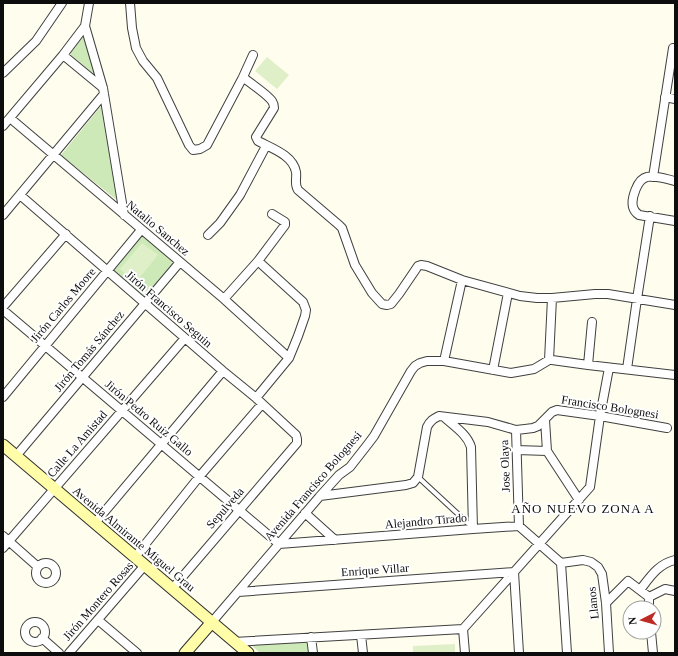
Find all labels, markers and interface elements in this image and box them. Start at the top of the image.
street label: Natalio Sanchez [124,197,192,259]
street label: Jirón Carlos Moore [28,265,98,345]
street label: Jirón Francisco Seguin [123,268,215,350]
street label: Jirón Tomás Sánchez [51,308,127,394]
street label: Jirón Pedro Ruiz Gallo [102,377,196,459]
street label: Francisco Bolognesi [560,392,660,422]
street label: Calle La Amistad [44,408,110,480]
street label: Avenida Francisco Bolognesi [261,428,365,544]
street label: Jose Olaya [497,439,513,492]
street label: Avenida Almirante Miguel Grau [70,484,198,594]
street label: Sepulveda [203,484,247,531]
district label: AÑO NUEVO ZONA A [511,501,655,516]
street label: Alejandro Tirado [384,510,468,532]
street label: Jirón Montero Rosas [60,558,136,643]
street label: Enrique Villar [341,561,409,579]
street label: Llanos [584,586,602,620]
north arrow [622,600,662,640]
text: N [626,616,638,626]

